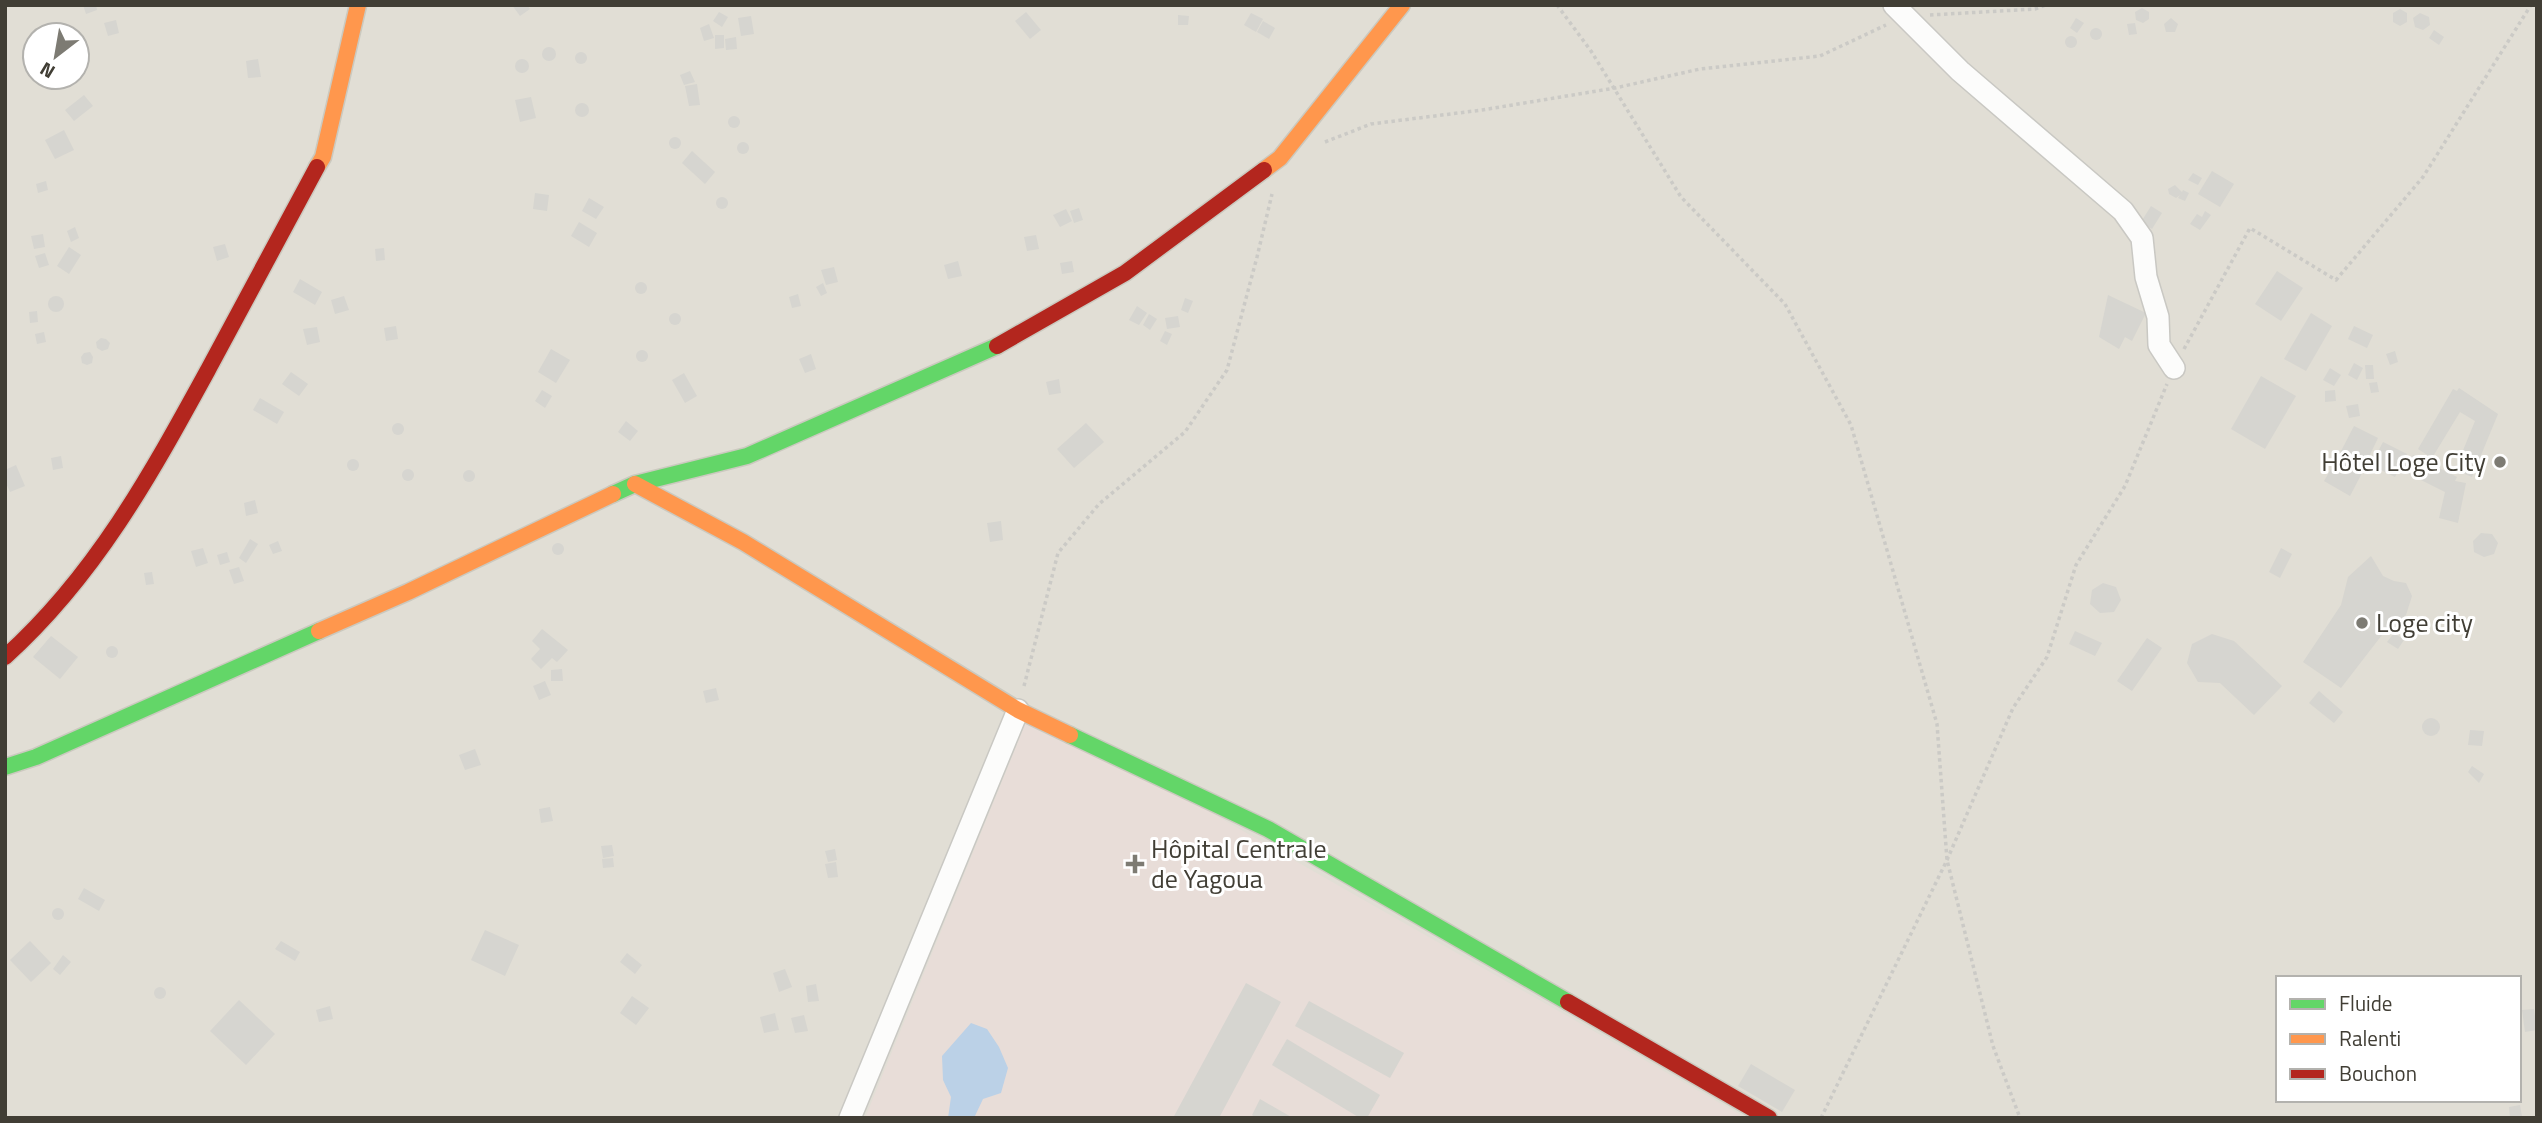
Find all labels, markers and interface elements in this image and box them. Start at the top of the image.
north arrow [21,21,91,91]
text: N [34,55,60,87]
place label: Hôtel Loge City [2321,442,2486,481]
marker: Hôtel Loge City [2492,454,2508,470]
place label: Loge city [2376,603,2473,642]
marker: Loge city [2354,615,2370,631]
place label: Hôpital Centrale de Yagoua [1151,829,1327,898]
marker: Hôpital Centrale de Yagoua [1125,854,1145,874]
legend [2276,976,2521,1102]
text: Fluide [2339,987,2392,1019]
text: Ralenti [2339,1022,2401,1054]
text: Bouchon [2339,1057,2417,1089]

